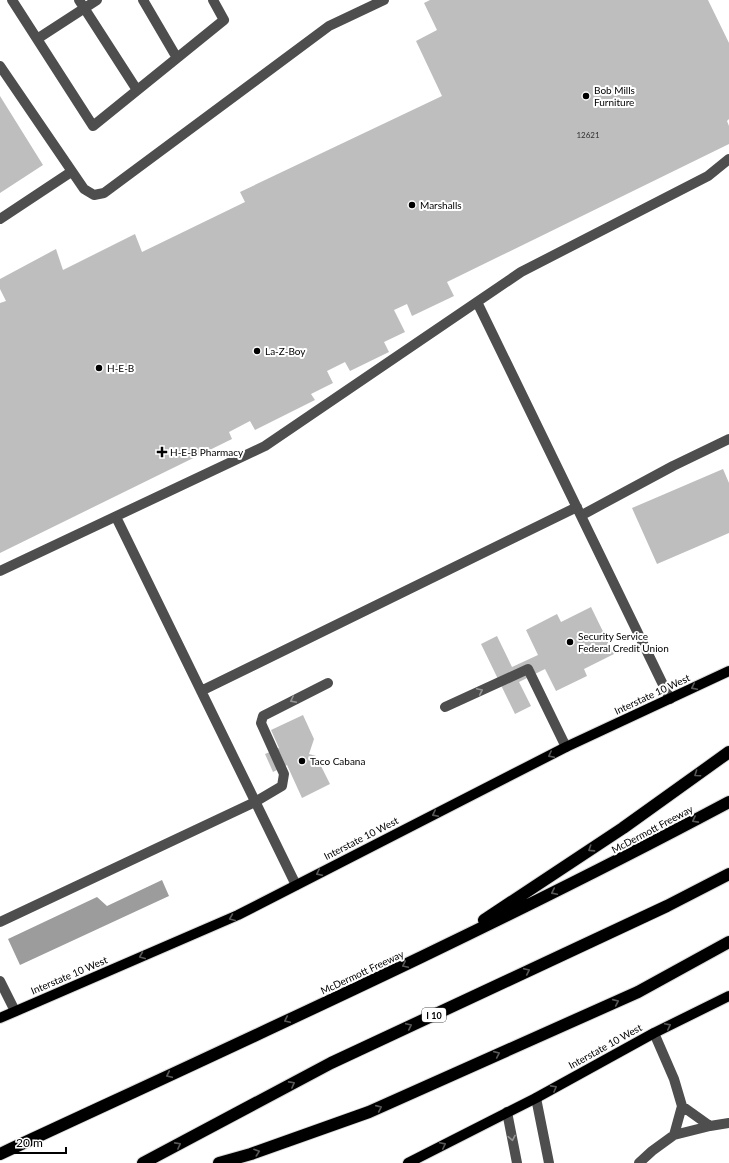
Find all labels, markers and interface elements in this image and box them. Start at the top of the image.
place label: Bob Mills Furniture [594,84,635,108]
marker: Bob Mills Furniture [581,91,591,101]
house number: 12621 [576,130,600,140]
place label: Marshalls [420,199,462,211]
marker: Marshalls [407,200,417,210]
place label: La-Z-Boy [265,345,306,357]
marker: La-Z-Boy [252,346,262,356]
place label: H-E-B [107,362,134,374]
marker: H-E-B [94,363,104,373]
place label: H-E-B Pharmacy [170,446,244,458]
marker: H-E-B Pharmacy [157,447,167,457]
place label: Security Service Federal Credit Union [578,630,669,654]
marker: Security Service Federal Credit Union [565,637,575,647]
street label: Interstate 10 West [612,671,692,717]
one-way arrow [691,682,698,690]
one-way arrow [476,688,483,696]
one-way arrow [290,696,297,703]
one-way arrow [548,750,555,758]
place label: Taco Cabana [310,755,365,767]
marker: Taco Cabana [297,756,307,766]
one-way arrow [694,769,701,777]
street label: McDermott Freeway [609,802,695,856]
one-way arrow [432,809,439,817]
street label: Interstate 10 West [322,814,401,862]
one-way arrow [691,815,699,823]
one-way arrow [588,844,595,852]
one-way arrow [316,868,324,876]
one-way arrow [551,887,558,895]
one-way arrow [228,913,235,921]
street label: McDermott Freeway [318,947,406,997]
one-way arrow [139,951,146,959]
street label: Interstate 10 West [29,953,109,997]
one-way arrow [402,960,409,968]
one-way arrow [523,968,530,976]
one-way arrow [612,998,619,1006]
road number: I 10 [422,1008,446,1022]
one-way arrow [284,1015,291,1023]
street label: Interstate 10 West [566,1021,644,1071]
one-way arrow [405,1023,412,1031]
one-way arrow [664,1023,671,1031]
one-way arrow [494,1051,501,1059]
one-way arrow [166,1070,174,1078]
one-way arrow [288,1081,295,1088]
one-way arrow [550,1086,557,1093]
one-way arrow [374,1105,382,1113]
scale bar [10,1129,66,1155]
one-way arrow [507,1134,515,1141]
text: 20 m [16,1135,43,1150]
one-way arrow [173,1142,181,1149]
one-way arrow [439,1142,446,1150]
one-way arrow [253,1149,260,1157]

